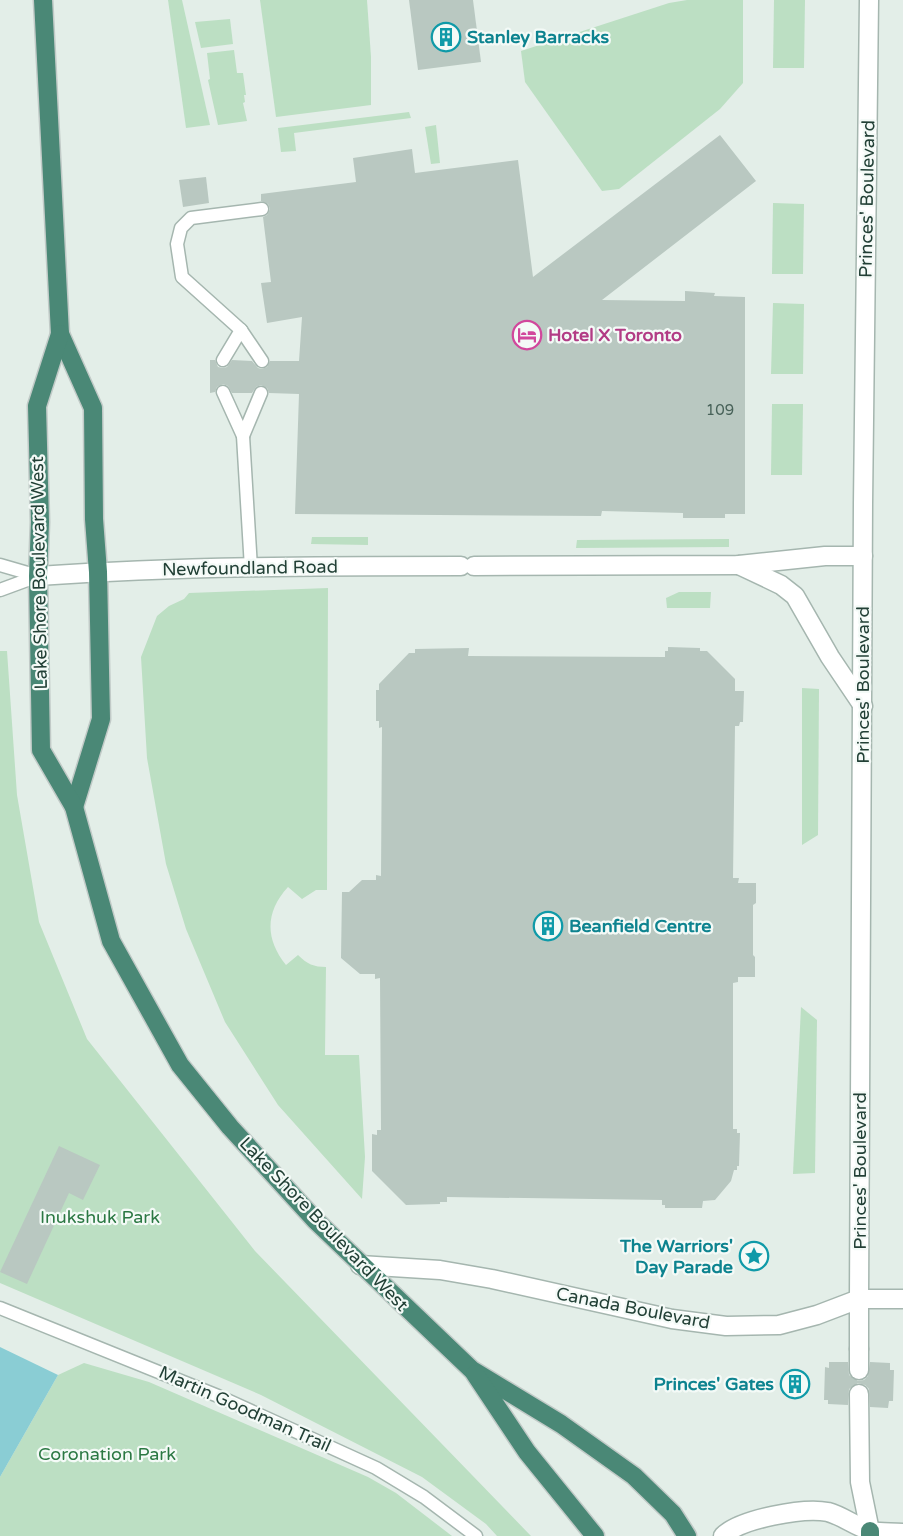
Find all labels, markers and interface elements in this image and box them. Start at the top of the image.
building icon: Stanley Barracks [430,21,462,53]
place label: Stanley Barracks [467,26,609,48]
street label: Princes' Boulevard [855,120,879,278]
hotel icon: Hotel X Toronto [511,319,543,351]
place label: Hotel X Toronto [548,324,682,346]
house number: 109 [706,401,734,419]
street label: Lake Shore Boulevard West [26,456,52,690]
street label: Newfoundland Road [162,555,338,581]
street label: Princes' Boulevard [852,606,874,764]
building icon: Beanfield Centre [532,910,564,942]
place label: Beanfield Centre [569,915,711,937]
street label: Princes' Boulevard [849,1092,871,1250]
street label: Lake Shore Boulevard West [235,1132,413,1316]
park label: Inukshuk Park [40,1206,160,1228]
place label: The Warriors' Day Parade [619,1235,733,1278]
place icon: The Warriors' Day Parade [738,1240,770,1272]
street label: Canada Boulevard [554,1282,712,1334]
street label: Martin Goodman Trail [155,1361,335,1457]
building icon: Princes' Gates [779,1368,811,1400]
place label: Princes' Gates [654,1373,774,1395]
park label: Coronation Park [38,1443,176,1465]

